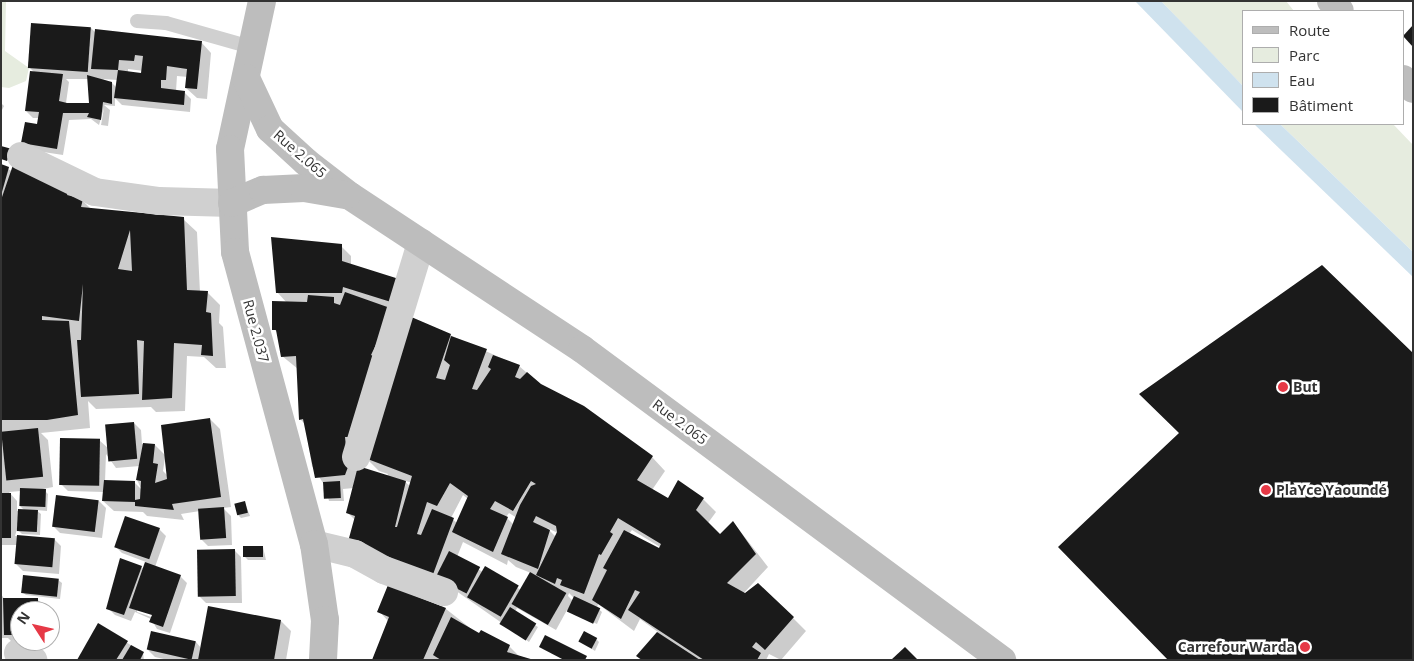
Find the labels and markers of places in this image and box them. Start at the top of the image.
place label: But [1293,379,1318,395]
marker: But [1277,381,1289,393]
place label: PlaYce Yaoundé [1276,482,1387,498]
marker: PlaYce Yaoundé [1260,484,1272,496]
place label: Carrefour Warda [1178,639,1295,655]
marker: Carrefour Warda [1299,641,1311,653]

